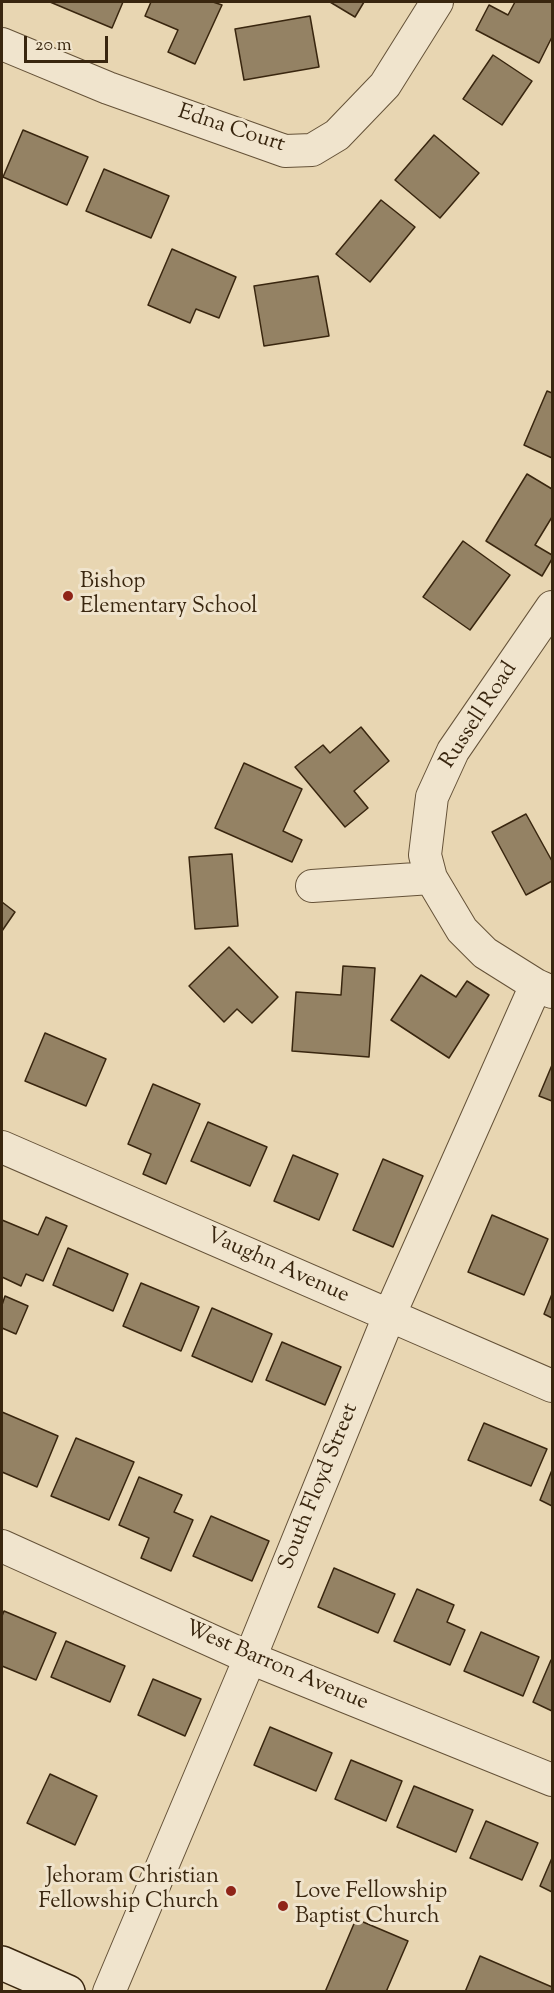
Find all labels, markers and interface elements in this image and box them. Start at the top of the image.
scale bar [27,24,111,62]
text: 20 m [35,33,72,59]
street label: Edna Court [174,100,288,160]
place label: Bishop Elementary School [80,570,257,622]
marker: Bishop Elementary School [61,589,75,603]
street label: Russell Road [436,658,524,774]
street label: Vaughn Avenue [201,1224,353,1310]
street label: South Floyd Street [275,1400,365,1574]
street label: West Barron Avenue [180,1616,372,1718]
place label: Jehoram Christian Fellowship Church [38,1865,219,1916]
place label: Love Fellowship Baptist Church [295,1880,447,1932]
marker: Jehoram Christian Fellowship Church [224,1884,238,1898]
marker: Love Fellowship Baptist Church [276,1899,290,1913]

